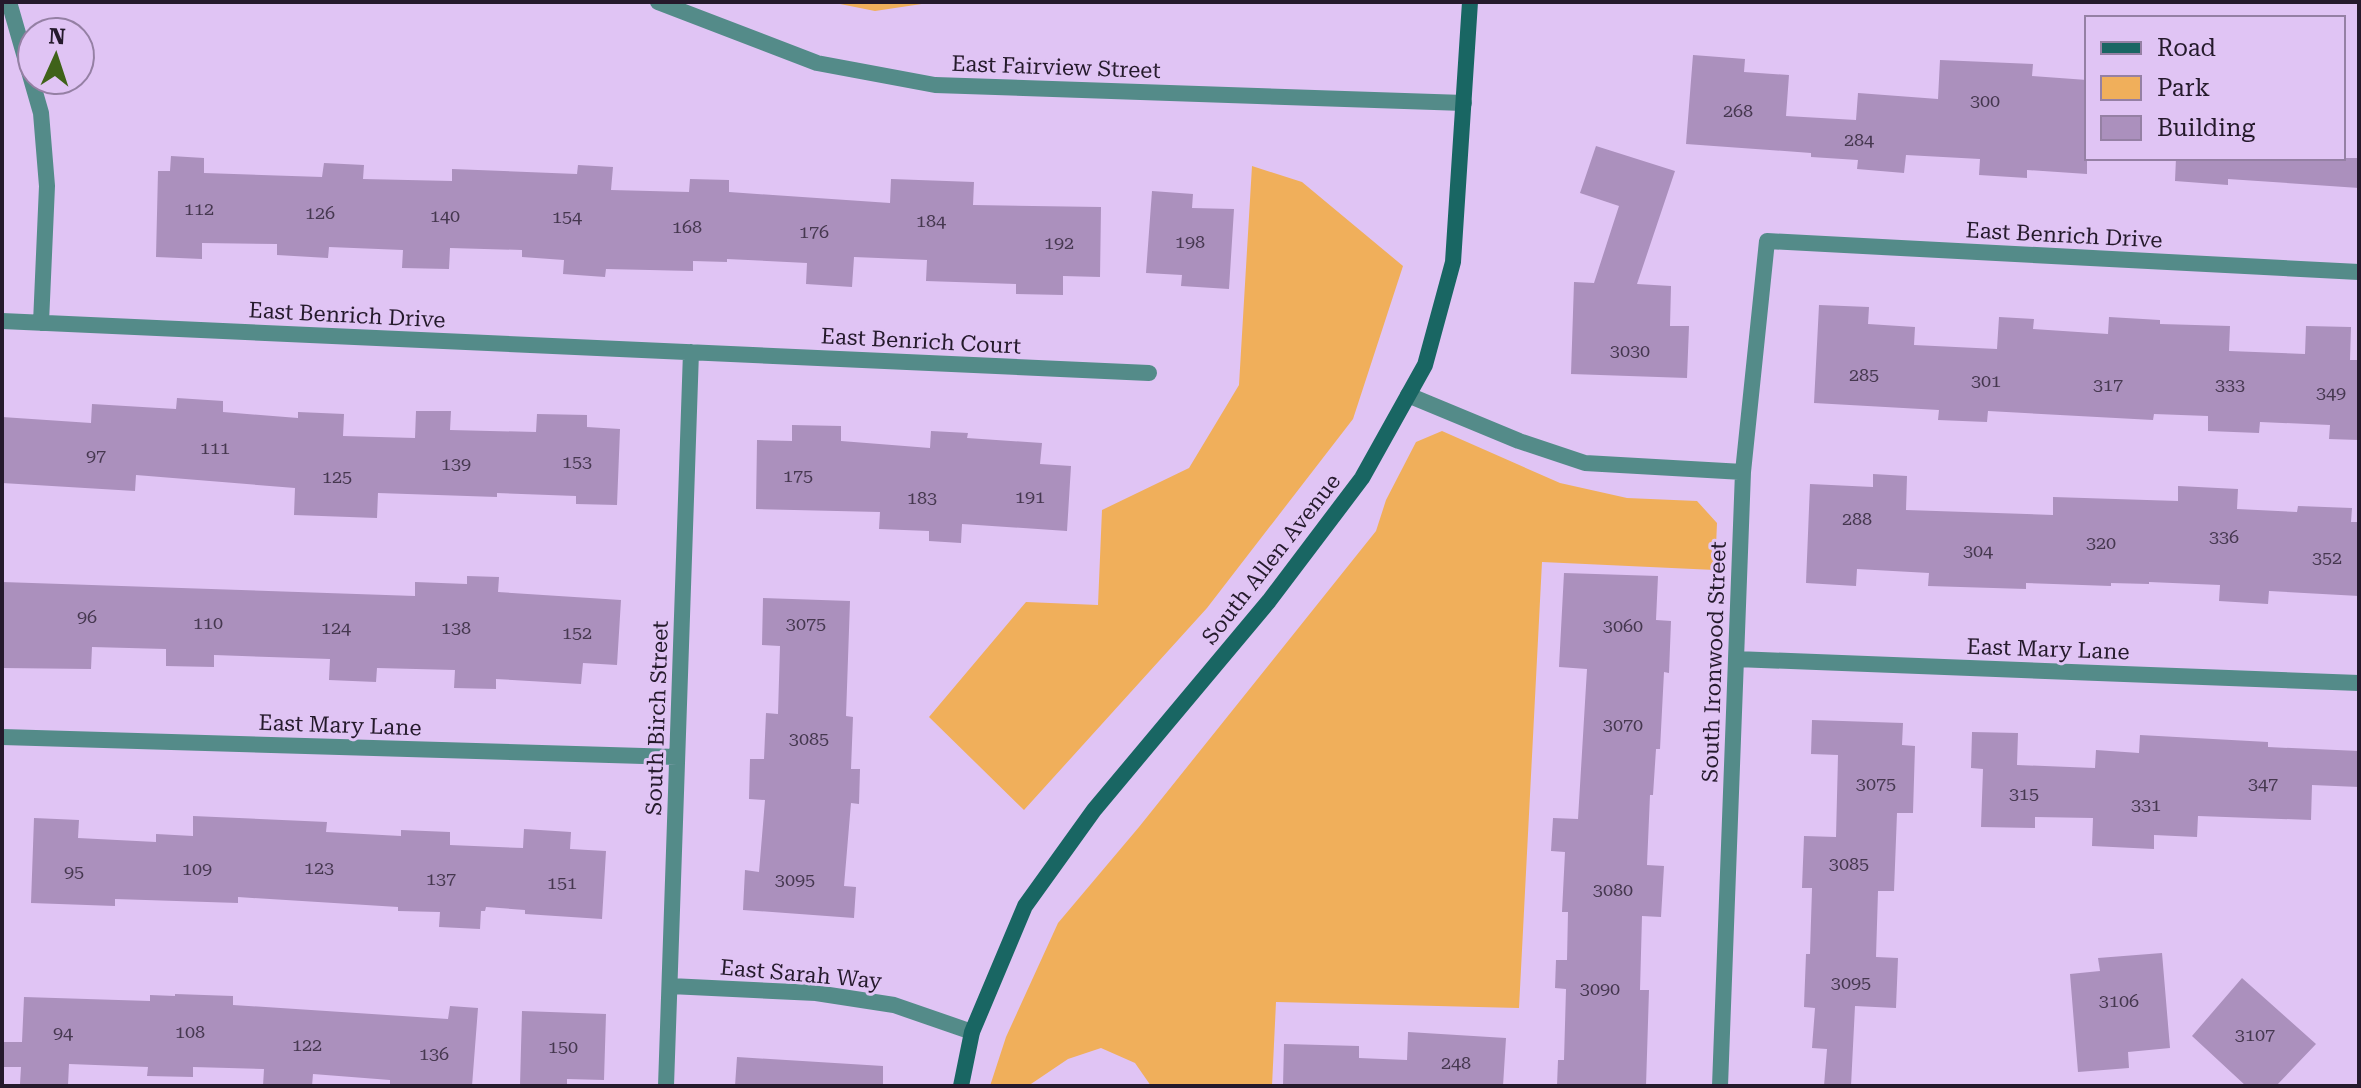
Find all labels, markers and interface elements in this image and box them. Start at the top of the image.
north arrow [16,16,96,96]
legend [2085,16,2345,160]
text: N [48,24,66,49]
text: Road [2157,34,2216,62]
street label: East Fairview Street [951,51,1161,83]
text: Park [2157,74,2210,102]
house number: 300 [1970,90,2000,111]
house number: 268 [1723,100,1753,121]
text: Building [2157,114,2255,142]
house number: 284 [1844,129,1874,150]
house number: 112 [184,198,214,219]
house number: 126 [305,202,335,223]
house number: 140 [430,205,460,226]
house number: 154 [552,206,582,227]
house number: 184 [916,210,946,231]
house number: 168 [672,216,702,237]
street label: East Benrich Drive [1965,217,2163,253]
house number: 176 [799,221,829,242]
house number: 198 [1175,231,1205,252]
house number: 192 [1044,232,1074,253]
street label: East Benrich Drive [248,297,446,333]
street label: East Benrich Court [820,323,1022,359]
house number: 3030 [1610,340,1650,361]
house number: 285 [1849,364,1879,385]
house number: 301 [1971,370,2001,391]
house number: 317 [2093,374,2123,395]
house number: 333 [2215,374,2245,395]
house number: 349 [2316,382,2346,403]
house number: 111 [200,437,230,458]
house number: 97 [86,445,106,466]
house number: 153 [562,451,592,472]
house number: 139 [441,453,471,474]
house number: 175 [783,465,813,486]
house number: 125 [322,466,352,487]
street label: South Allen Avenue [1197,469,1345,649]
house number: 191 [1015,486,1045,507]
house number: 183 [907,487,937,508]
house number: 288 [1842,508,1872,529]
house number: 336 [2209,526,2239,547]
house number: 320 [2086,532,2116,553]
house number: 304 [1963,540,1993,561]
street label: South Ironwood Street [1697,541,1731,783]
house number: 352 [2312,547,2342,568]
house number: 96 [77,606,97,627]
house number: 110 [193,612,223,633]
house number: 3075 [786,613,826,634]
house number: 3060 [1603,615,1643,636]
house number: 124 [321,617,351,638]
house number: 138 [441,617,471,638]
street label: South Birch Street [641,620,673,816]
house number: 152 [562,622,592,643]
street label: East Mary Lane [1966,634,2130,664]
street label: East Mary Lane [258,710,422,740]
house number: 3070 [1603,714,1643,735]
house number: 3085 [789,728,829,749]
house number: 3075 [1856,773,1896,794]
house number: 347 [2248,773,2278,794]
house number: 315 [2009,783,2039,804]
house number: 331 [2131,794,2161,815]
house number: 3085 [1829,853,1869,874]
house number: 123 [304,857,334,878]
house number: 109 [182,858,212,879]
house number: 95 [64,861,84,882]
house number: 137 [426,868,456,889]
house number: 3095 [775,869,815,890]
house number: 151 [547,872,577,893]
house number: 3080 [1593,879,1633,900]
street label: East Sarah Way [719,954,883,994]
house number: 3095 [1831,972,1871,993]
house number: 3090 [1580,978,1620,999]
house number: 3106 [2099,990,2139,1011]
house number: 108 [175,1021,205,1042]
house number: 94 [53,1022,73,1043]
house number: 3107 [2235,1024,2275,1045]
house number: 122 [292,1034,322,1055]
house number: 150 [548,1036,578,1057]
house number: 136 [419,1043,449,1064]
house number: 248 [1441,1052,1471,1073]

